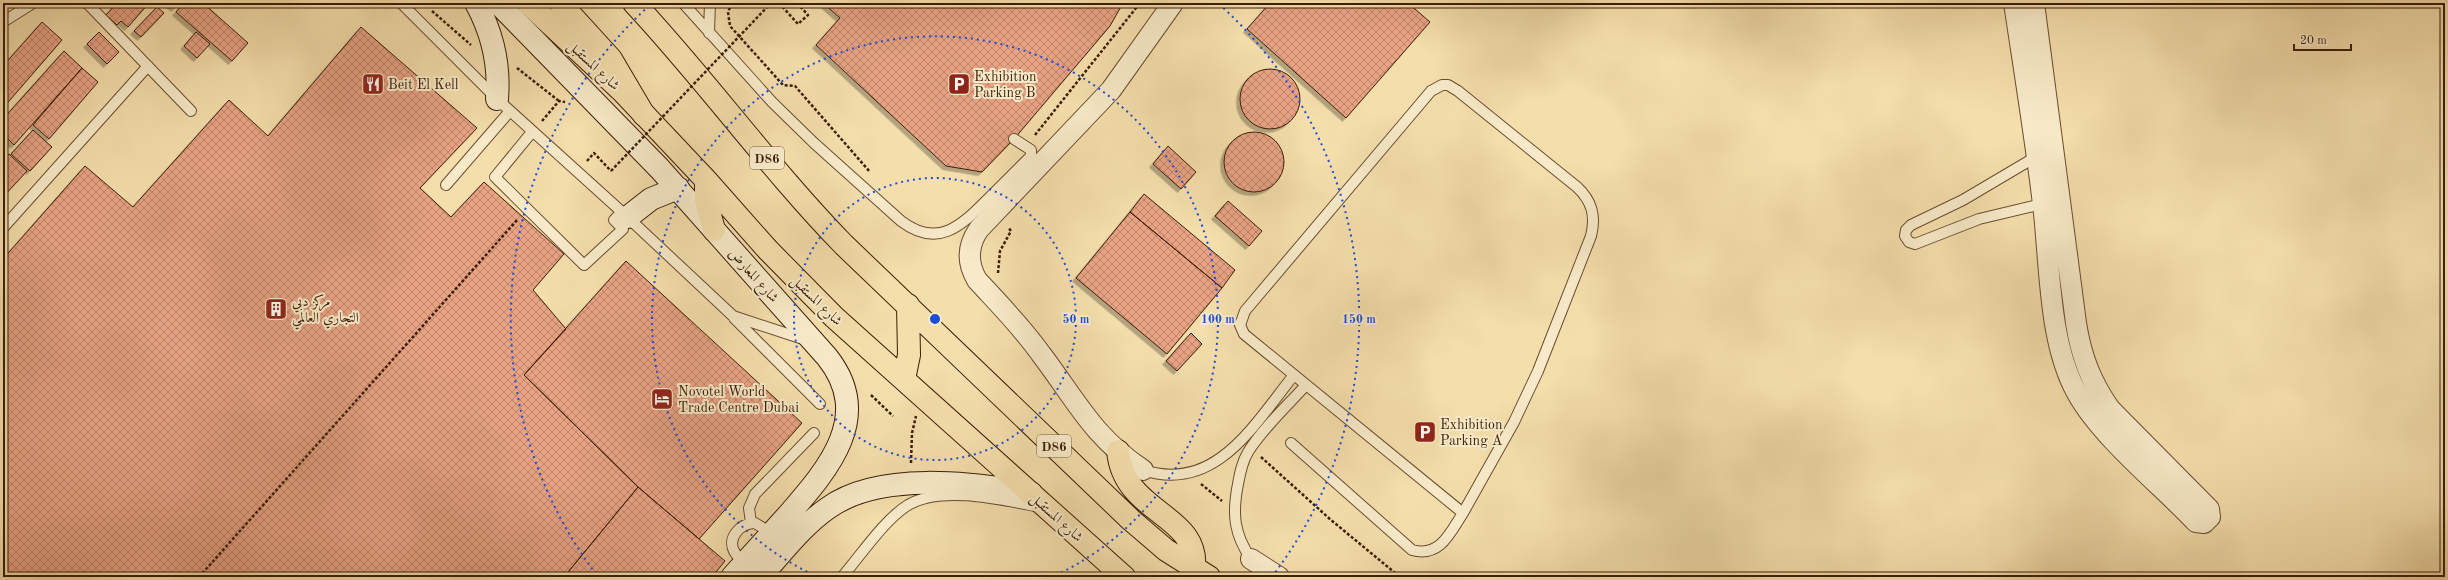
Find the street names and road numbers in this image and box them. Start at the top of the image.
street label: شارع المستقبل [562,38,622,96]
road number: D86 [750,147,784,169]
street label: شارع المعارض [723,246,781,308]
street label: شارع المستقبل [785,273,845,331]
road number: D86 [1037,435,1071,457]
street label: شارع المستقبل [1025,491,1085,548]

